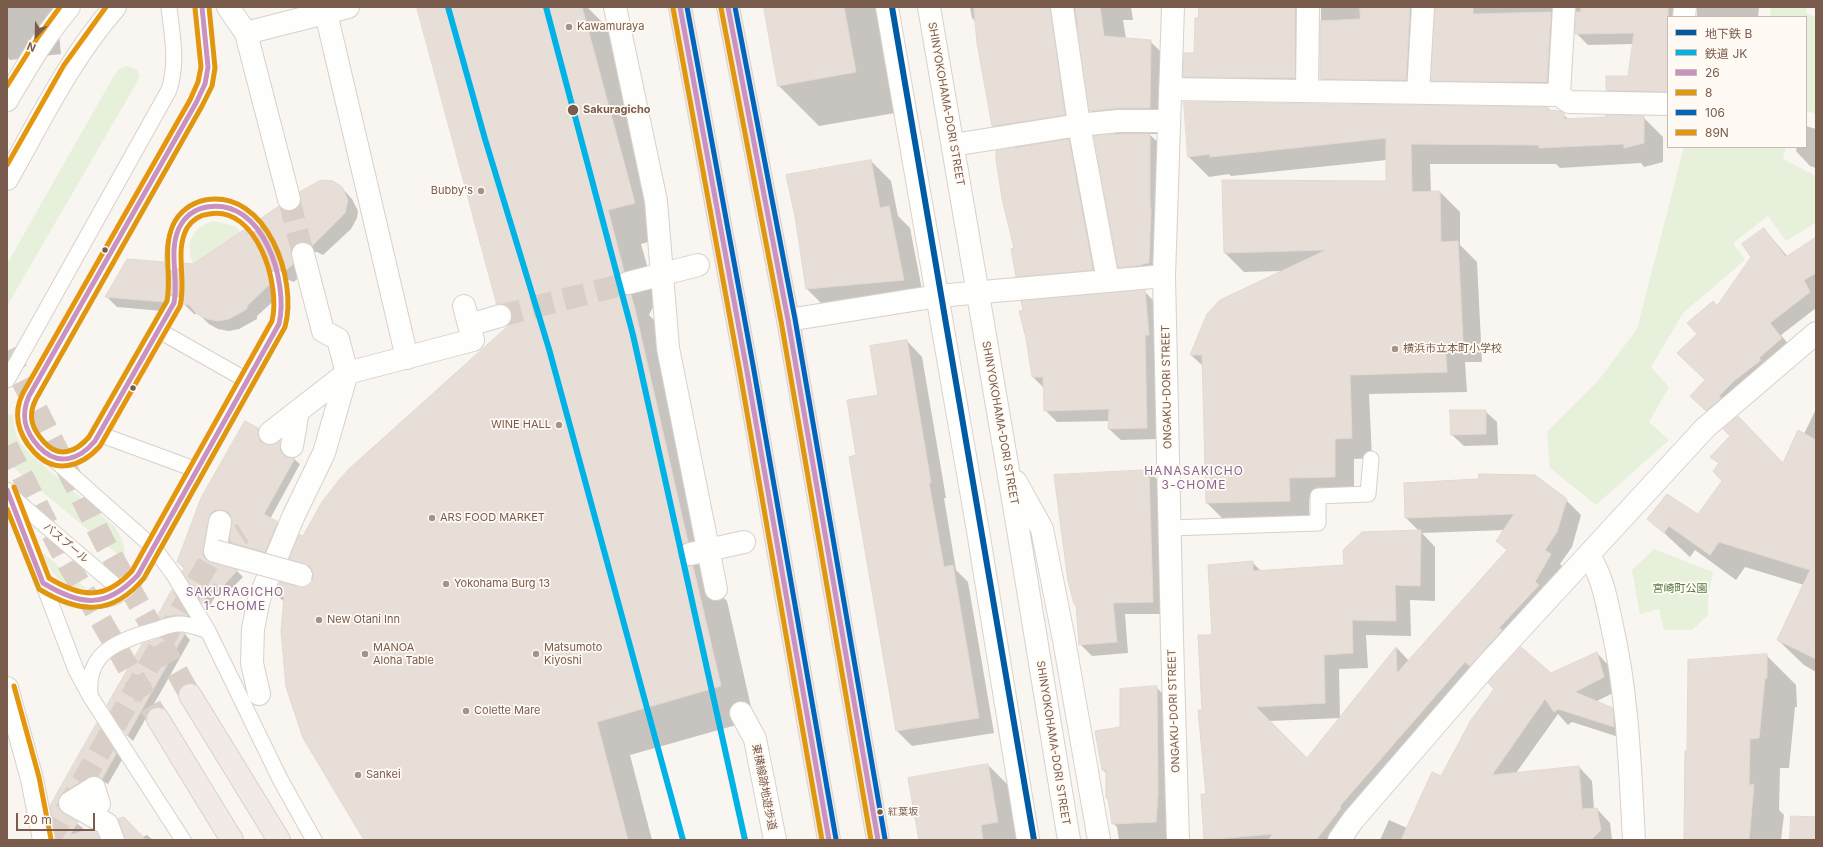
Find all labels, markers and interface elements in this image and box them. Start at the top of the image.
north arrow [16,16,56,56]
legend [1667,16,1807,148]
place label: Kawamuraya [577,20,644,34]
street label: SHINYOKOHAMA-DORI STREET [925,21,967,187]
marker: Kawamuraya [564,22,574,32]
text: 地下鉄 B [1705,26,1752,41]
text: N [25,39,38,55]
text: 鉄道 JK [1705,46,1747,61]
text: 26 [1705,65,1720,80]
text: 8 [1705,85,1712,100]
marker: Sakuragicho [566,103,580,117]
place label: Sakuragicho [583,103,651,117]
text: 106 [1705,105,1725,120]
text: 89N [1705,125,1729,140]
place label: Bubby's [431,184,473,198]
marker: Bubby's [476,186,486,196]
unlabelled marker [100,245,110,255]
street label: ONGAKU-DORI STREET [1159,325,1175,449]
street label: SHINYOKOHAMA-DORI STREET [979,340,1021,506]
place label: 横浜市立本町小学校 [1403,342,1502,356]
marker: 横浜市立本町小学校 [1390,344,1400,354]
unlabelled marker [128,383,138,393]
place label: WINE HALL [491,418,551,432]
marker: WINE HALL [554,420,564,430]
district label: HANASAKICHO 3-CHOME [1144,464,1244,492]
place label: ARS FOOD MARKET [440,511,545,525]
marker: ARS FOOD MARKET [427,513,437,523]
street label: バスプール [41,520,91,566]
place label: Yokohama Burg 13 [454,577,550,591]
marker: Yokohama Burg 13 [441,579,451,589]
park label: 宮崎町公園 [1653,582,1707,596]
district label: SAKURAGICHO 1-CHOME [186,585,284,613]
place label: New Otani Inn [327,613,400,627]
marker: New Otani Inn [314,615,324,625]
place label: MANOA Aloha Table [373,641,434,667]
place label: Matsumoto Kiyoshi [544,641,602,667]
marker: MANOA Aloha Table [360,649,370,659]
marker: Matsumoto Kiyoshi [531,649,541,659]
street label: ONGAKU-DORI STREET [1165,649,1183,773]
street label: SHINYOKOHAMA-DORI STREET [1033,660,1073,826]
place label: Colette Mare [474,704,541,718]
marker: Colette Mare [461,706,471,716]
street label: 東横線跡地遊歩道 [749,743,779,831]
place label: Sankei [366,768,401,782]
marker: Sankei [353,770,363,780]
scale bar [18,805,97,831]
place label: 紅葉坂 [888,806,918,818]
marker: 紅葉坂 [875,807,885,817]
text: 20 m [23,812,52,827]

